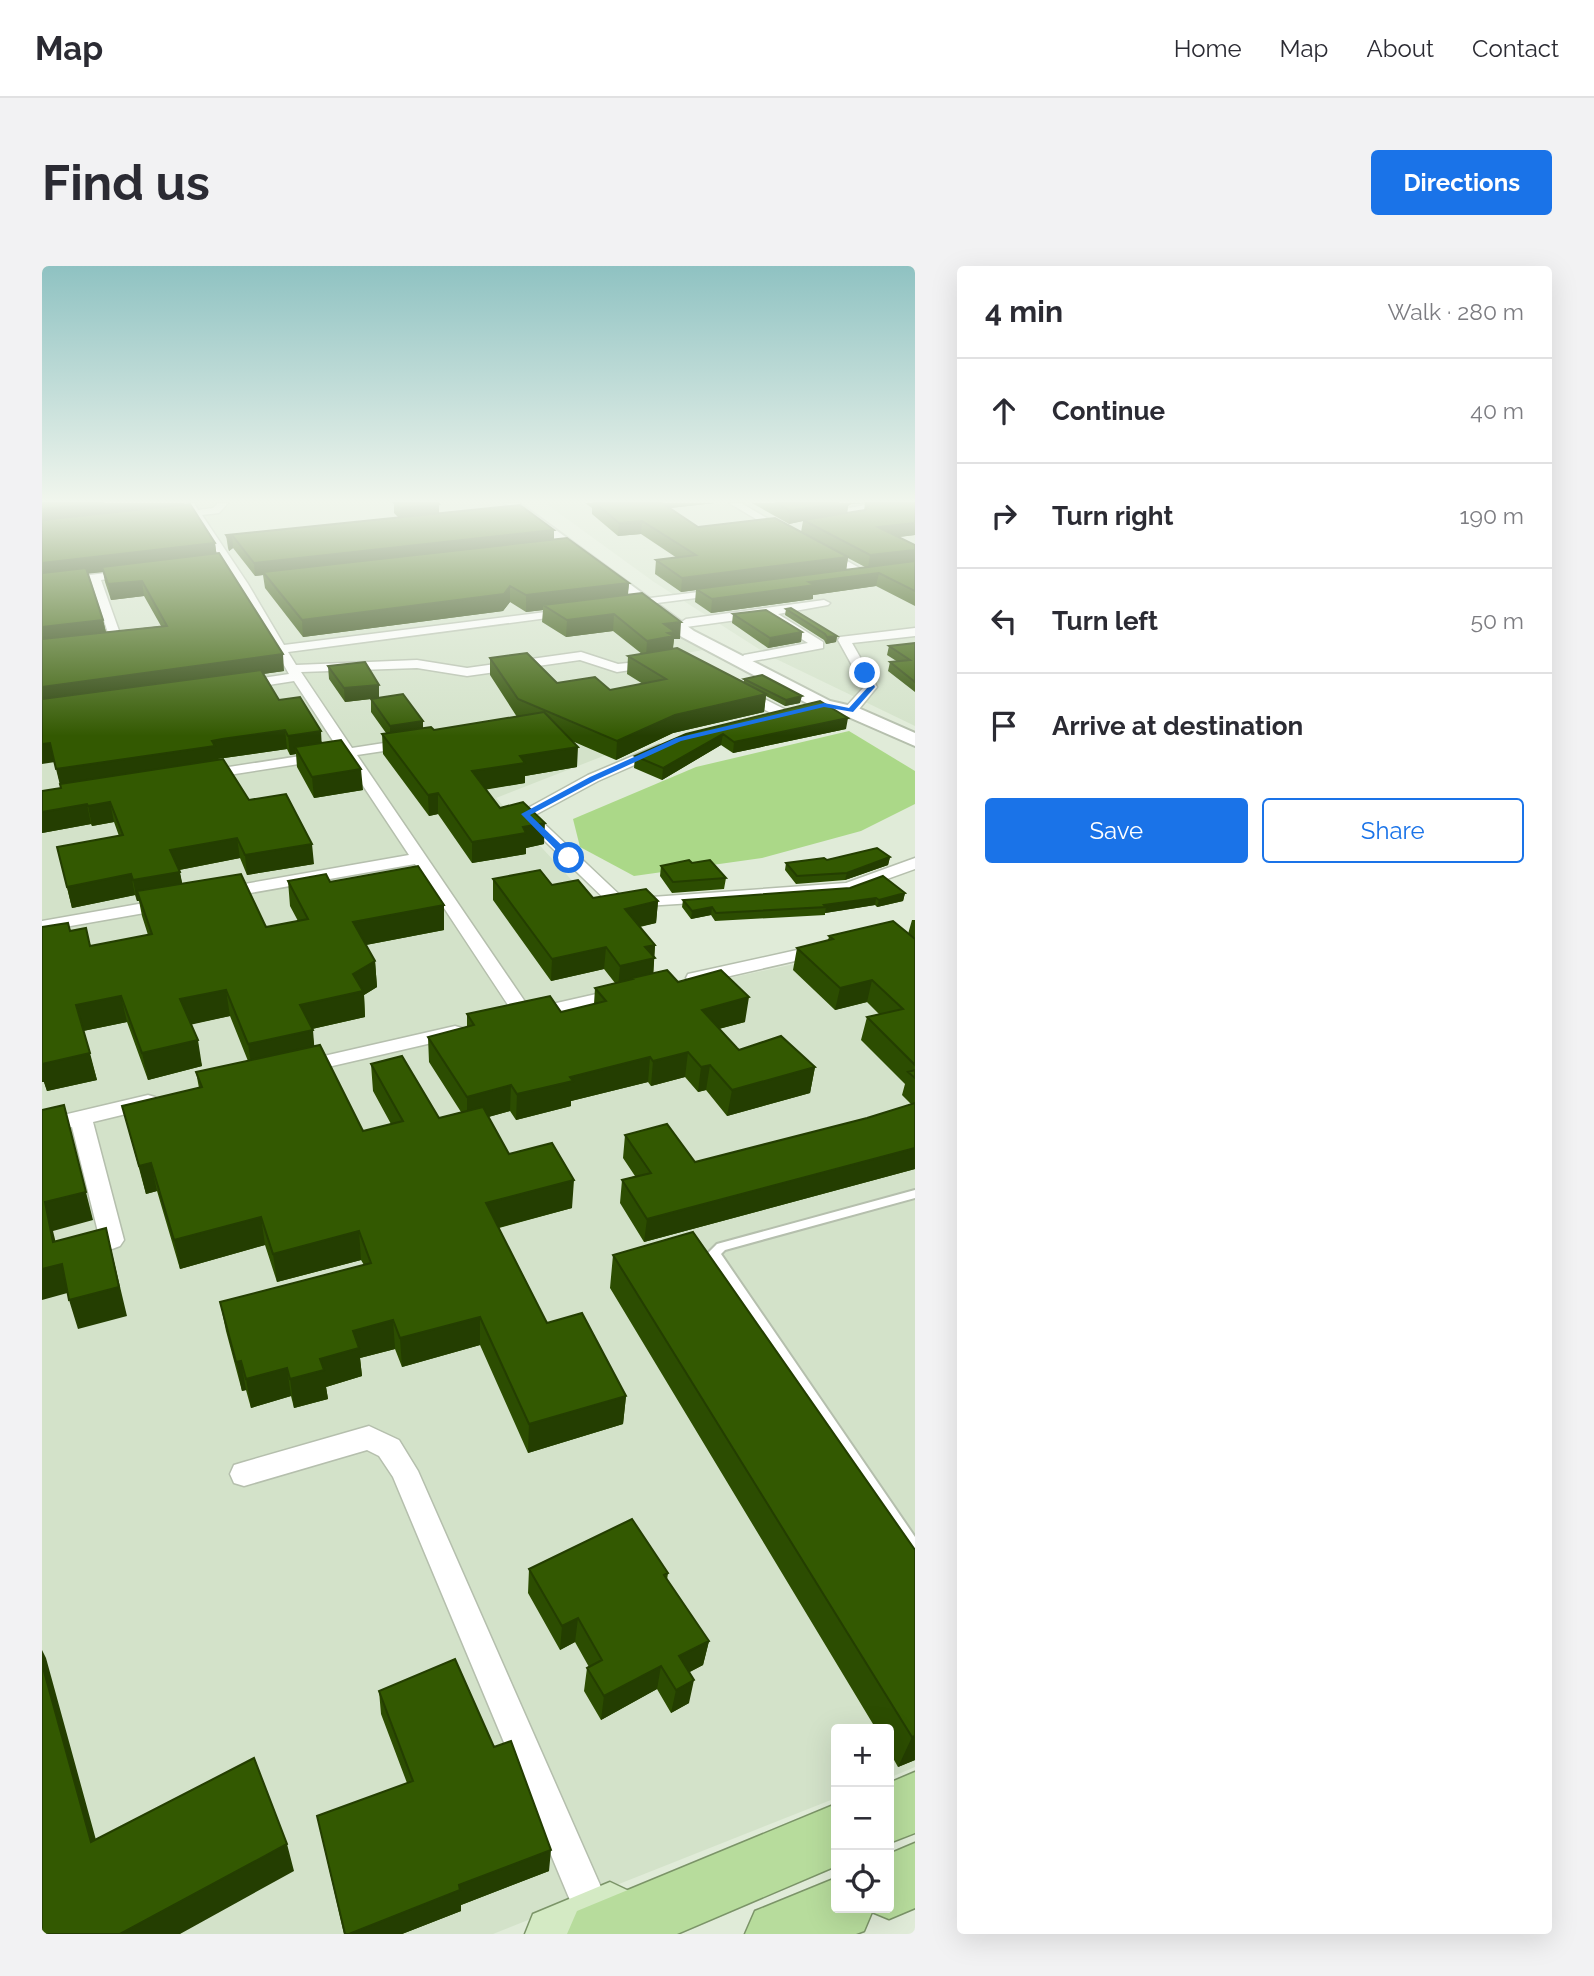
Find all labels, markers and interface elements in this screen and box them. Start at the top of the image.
text: Map [35,29,103,68]
text: Home [1174,34,1242,63]
text: Map [1280,34,1328,63]
text: About [1366,34,1434,63]
text: Contact [1472,34,1559,63]
button: Directions [1371,150,1552,215]
text: Find us [42,154,210,211]
text: 4 min [985,294,1063,329]
text: Walk · 280 m [1387,298,1524,325]
icon: ahead [985,392,1023,430]
text: Continue [1052,396,1165,426]
text: 40 m [1470,397,1524,424]
icon: right [985,497,1023,535]
text: Turn right [1052,501,1173,531]
text: 190 m [1460,502,1524,529]
icon: left [985,602,1023,640]
text: Turn left [1052,606,1158,636]
text: 50 m [1470,607,1524,634]
route end [849,657,880,688]
icon: arrive [985,707,1023,745]
text: Arrive at destination [1052,711,1303,741]
button: Save [985,798,1248,863]
button: Share [1262,798,1524,863]
route start [553,842,584,873]
map controls [831,1724,894,1913]
button: + [831,1724,894,1787]
button: − [831,1787,894,1850]
button: locate [831,1850,894,1913]

